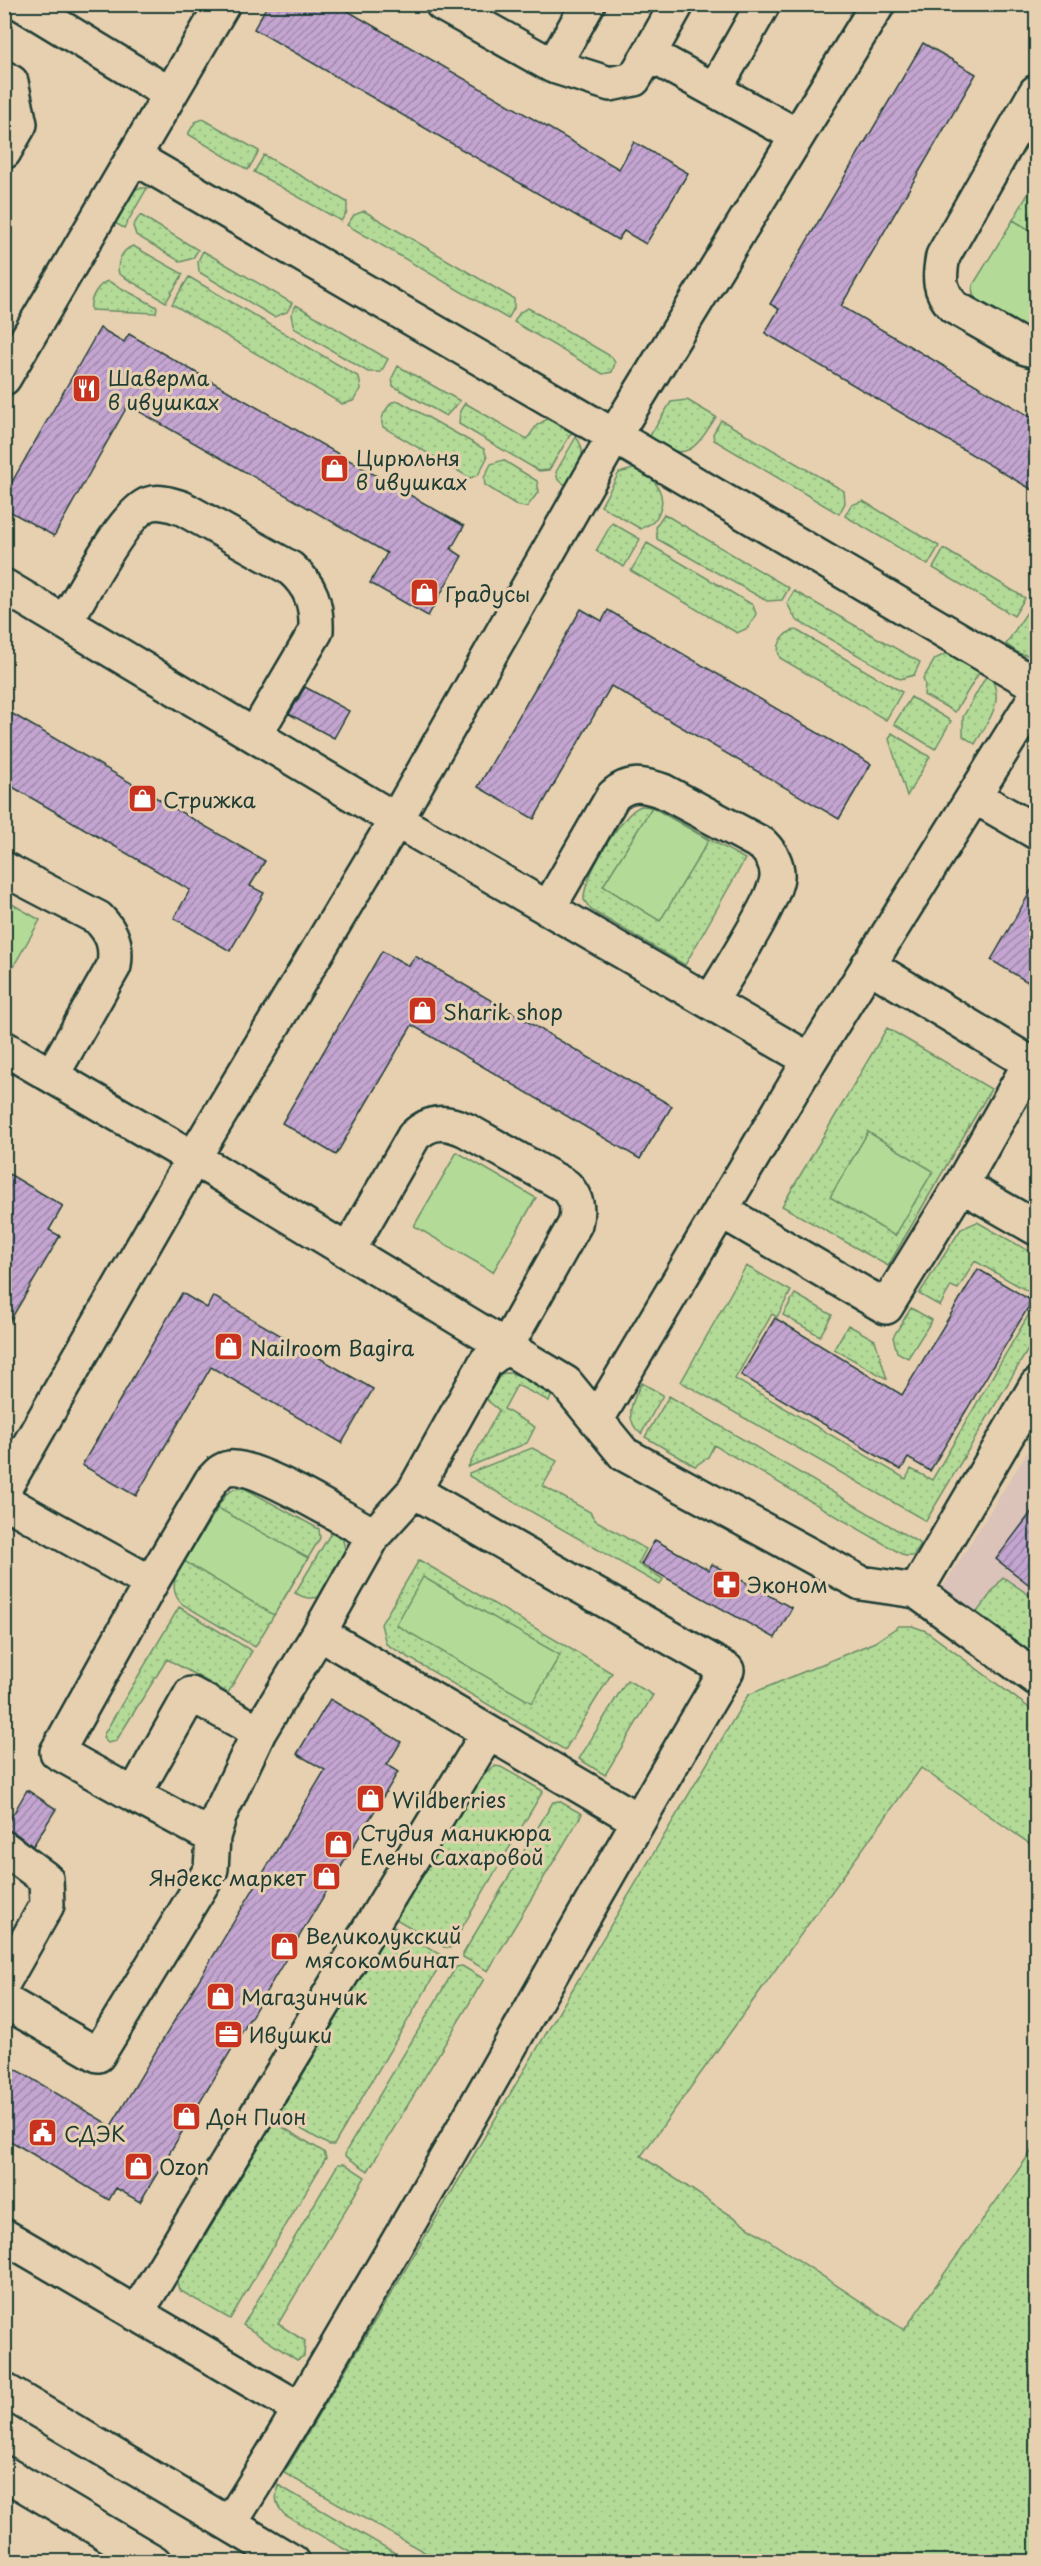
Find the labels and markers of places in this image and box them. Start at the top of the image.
place label: Шаверма в ивушках [108,361,219,417]
restaurant icon: Шаверма в ивушках [71,373,103,405]
place label: Цирюльня в ивушках [356,441,467,497]
shop icon: Цирюльня в ивушках [319,453,351,485]
shop icon: Градусы [408,577,440,609]
place label: Градусы [445,577,530,609]
shop icon: Стрижка [126,783,158,815]
place label: Стрижка [163,783,257,815]
shop icon: Sharik shop [406,995,438,1027]
place label: Sharik shop [443,995,563,1027]
shop icon: Nailroom Bagira [213,1331,245,1363]
place label: Nailroom Bagira [250,1331,415,1363]
pharmacy icon: Эконом [710,1568,742,1600]
place label: Эконом [747,1568,828,1600]
shop icon: Wildberries [355,1783,387,1815]
place label: Wildberries [392,1783,506,1815]
place label: Студия маникюра Елены Сахаровой [360,1816,551,1872]
shop icon: Студия маникюра Елены Сахаровой [323,1828,355,1860]
place label: Яндекс маркет [149,1861,307,1893]
shop icon: Яндекс маркет [311,1861,343,1893]
place label: Великолукский мясокомбинат [305,1919,461,1975]
shop icon: Великолукский мясокомбинат [268,1931,300,1963]
shop icon: Магазинчик [204,1980,236,2012]
place label: Магазинчик [241,1980,367,2012]
office icon: Ивушки [212,2018,244,2050]
place label: Ивушки [249,2018,332,2050]
shop icon: Дон Пион [170,2100,202,2132]
place label: Дон Пион [206,2100,306,2132]
public building icon: СДЭК [27,2117,59,2149]
place label: СДЭК [64,2117,126,2149]
shop icon: Ozon [122,2150,154,2182]
place label: Ozon [159,2150,209,2182]

